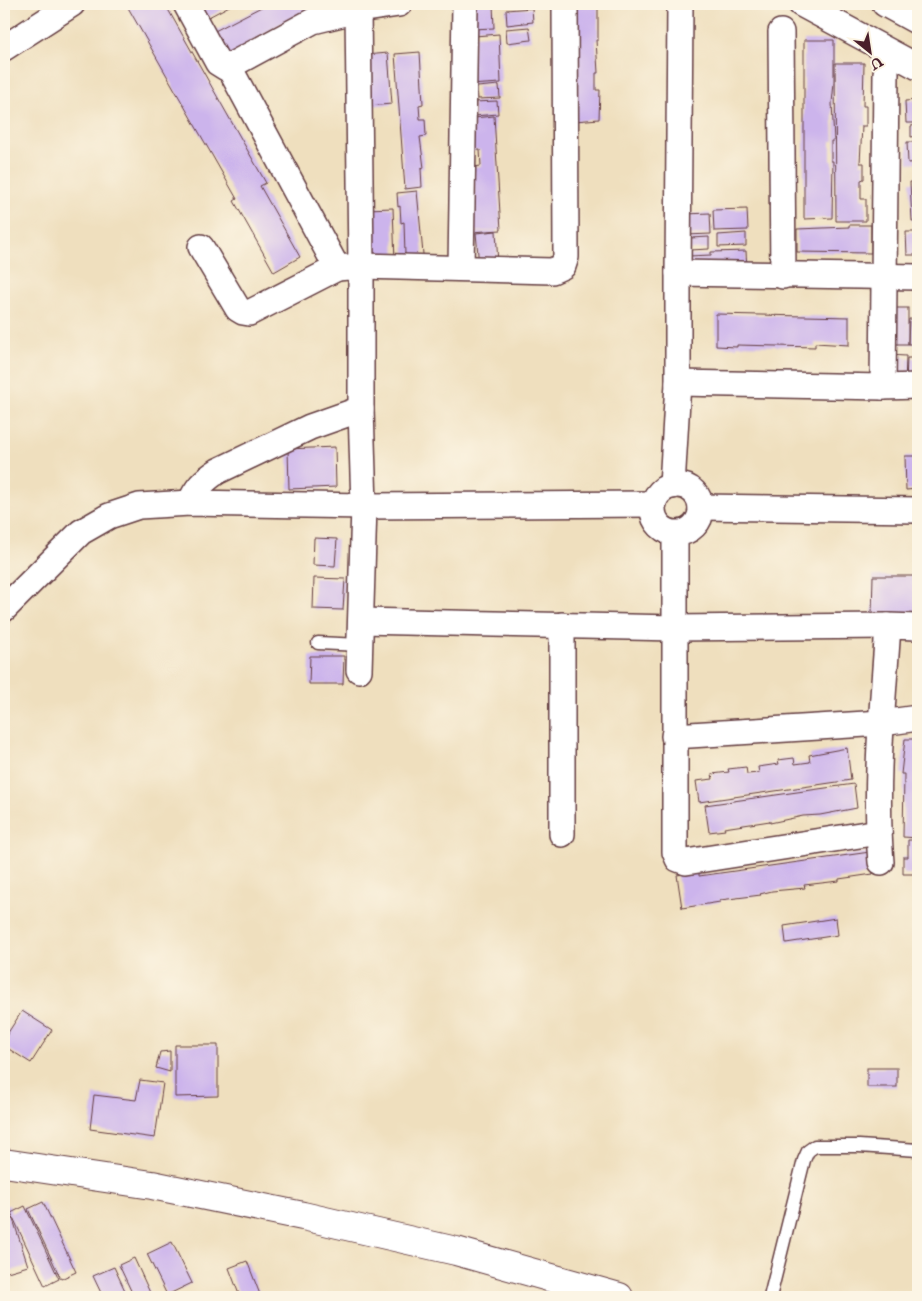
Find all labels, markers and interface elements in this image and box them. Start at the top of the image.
north arrow [844,28,894,78]
text: U [865,51,887,74]

